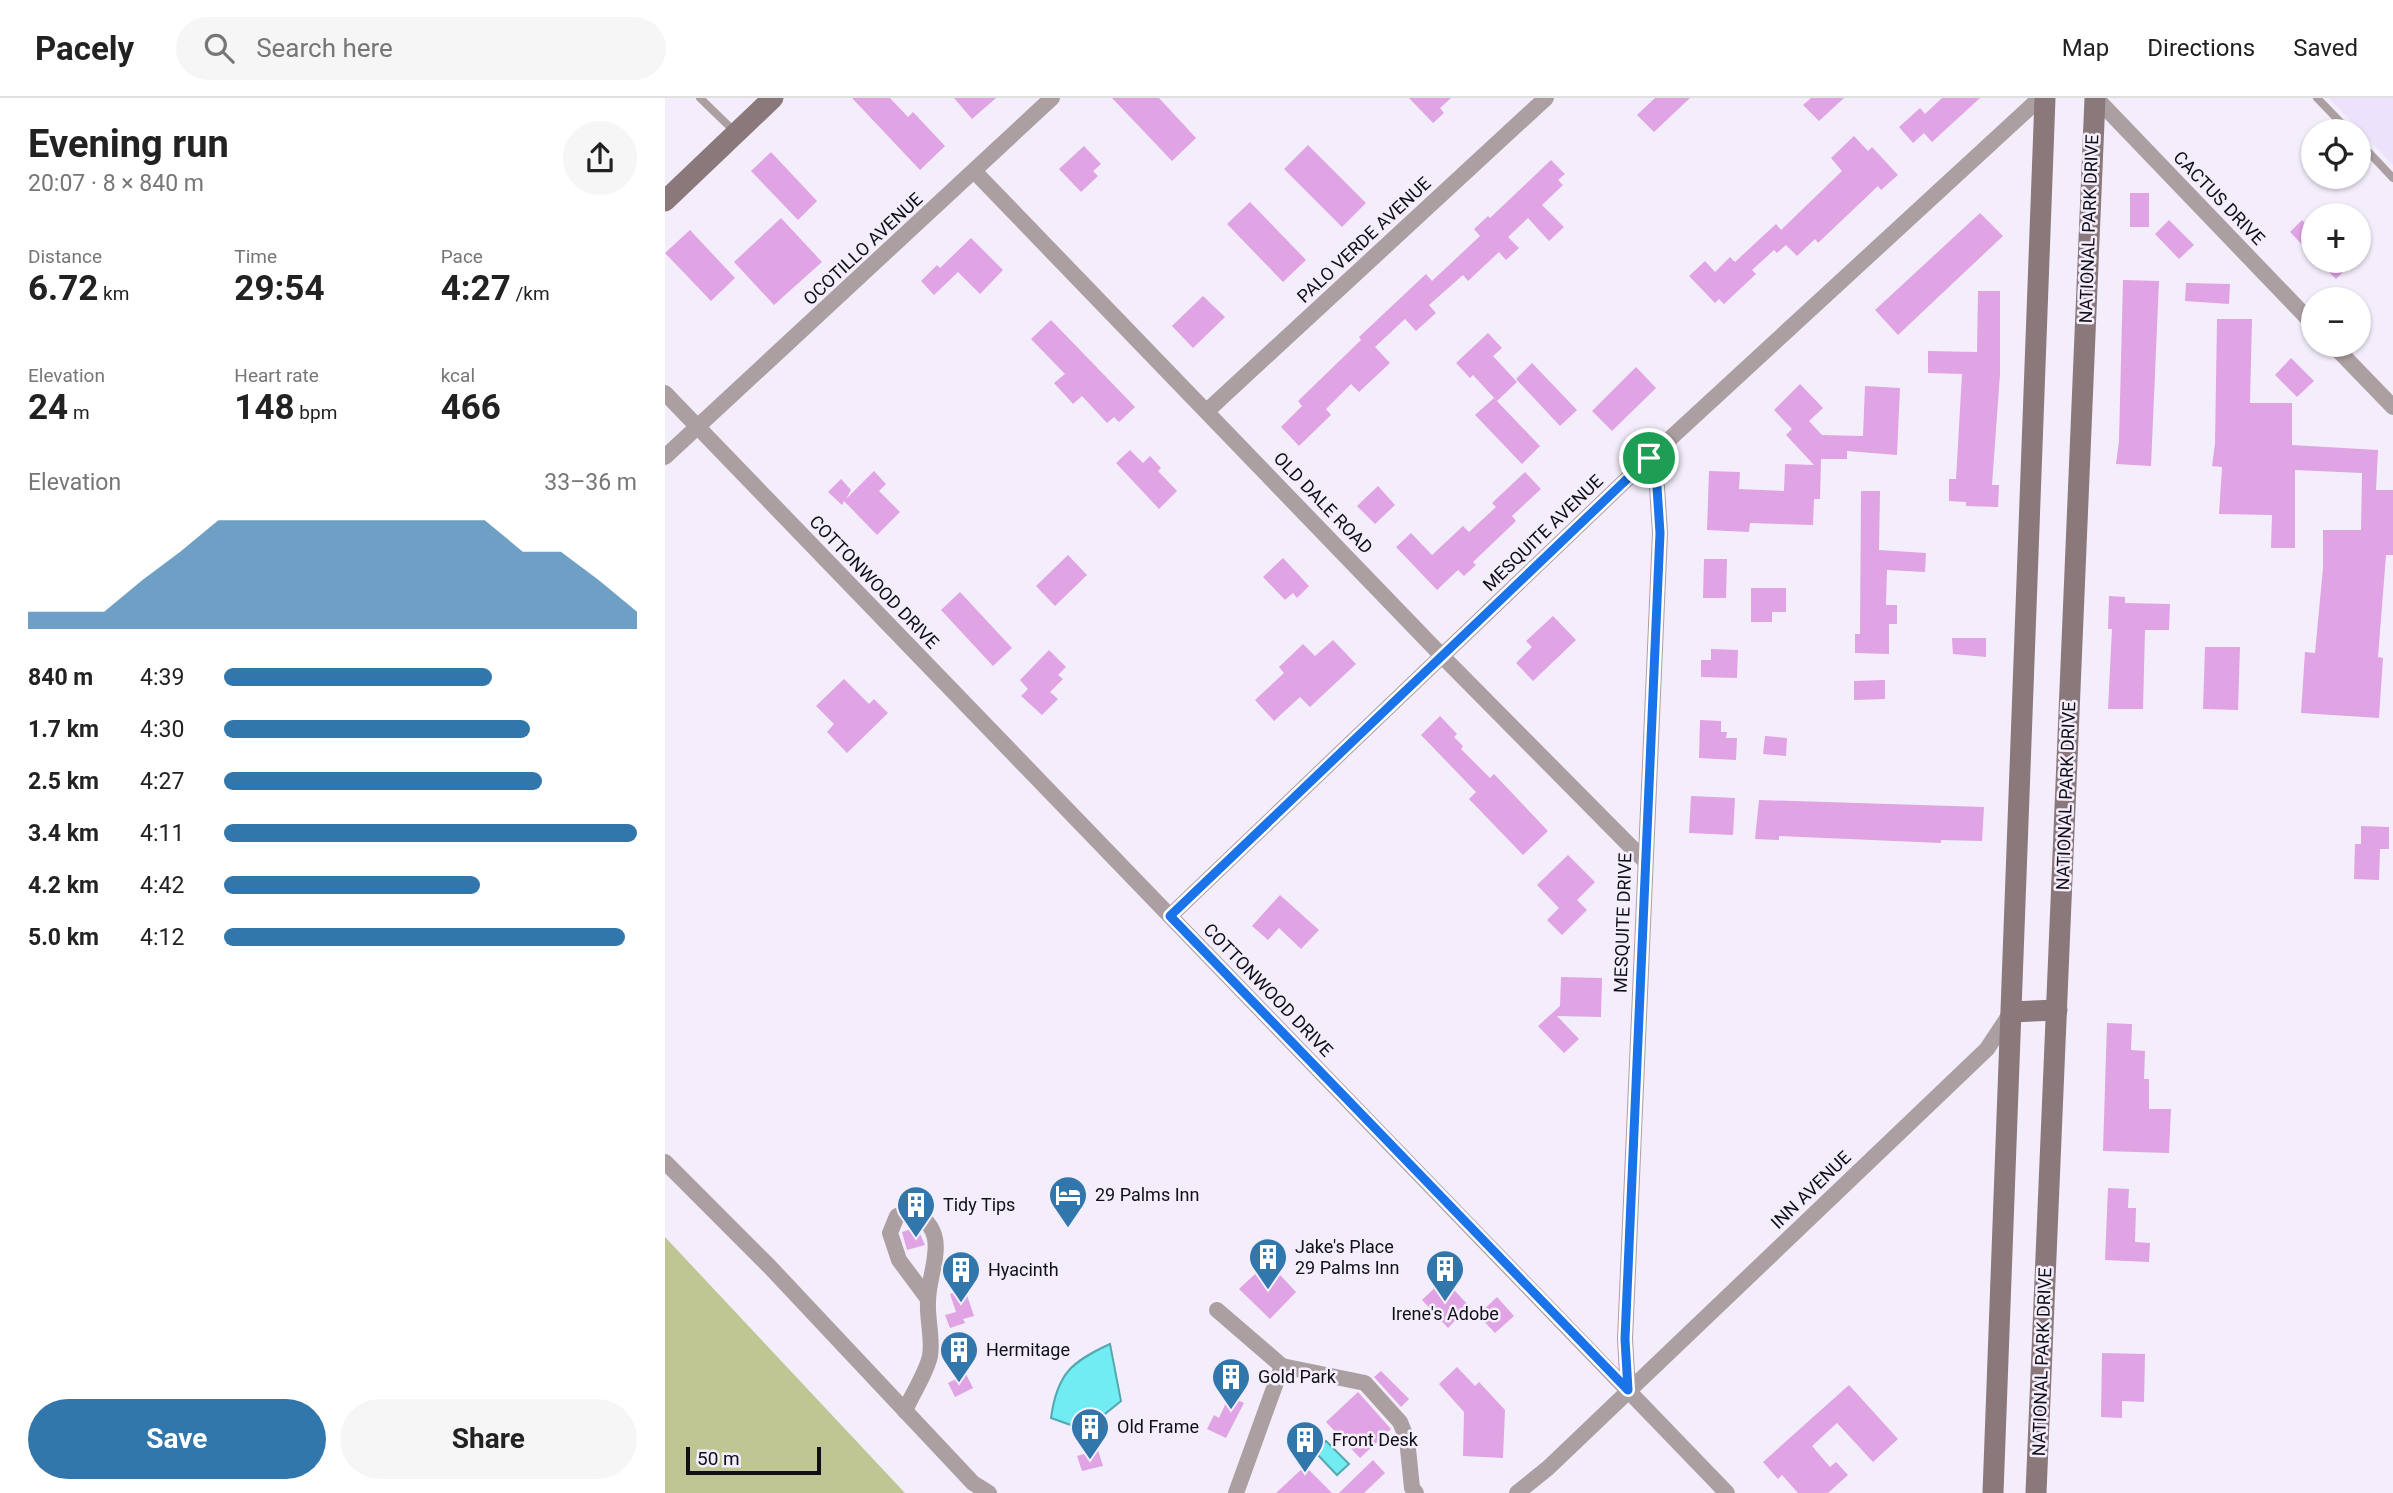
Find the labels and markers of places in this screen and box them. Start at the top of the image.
pin [1619,428,1679,488]
hotel icon: 29 Palms Inn [1047,1174,1089,1229]
building icon: Tidy Tips [895,1184,937,1239]
place label: 29 Palms Inn [1095,1184,1199,1205]
place label: Tidy Tips [943,1194,1015,1215]
building icon: Jake's Place 29 Palms Inn [1247,1236,1289,1291]
place label: Jake's Place 29 Palms Inn [1295,1236,1399,1278]
building icon: Irene's Adobe [1424,1248,1466,1303]
building icon: Hyacinth [940,1249,982,1304]
place label: Hyacinth [988,1259,1059,1280]
place label: Irene's Adobe [1391,1303,1499,1324]
building icon: Hermitage [938,1329,980,1384]
place label: Hermitage [986,1339,1070,1360]
building icon: Gold Park [1210,1356,1252,1411]
place label: Gold Park [1258,1366,1337,1387]
building icon: Old Frame [1069,1406,1111,1461]
place label: Old Frame [1117,1416,1199,1437]
building icon: Front Desk [1284,1419,1326,1474]
place label: Front Desk [1332,1429,1419,1450]

